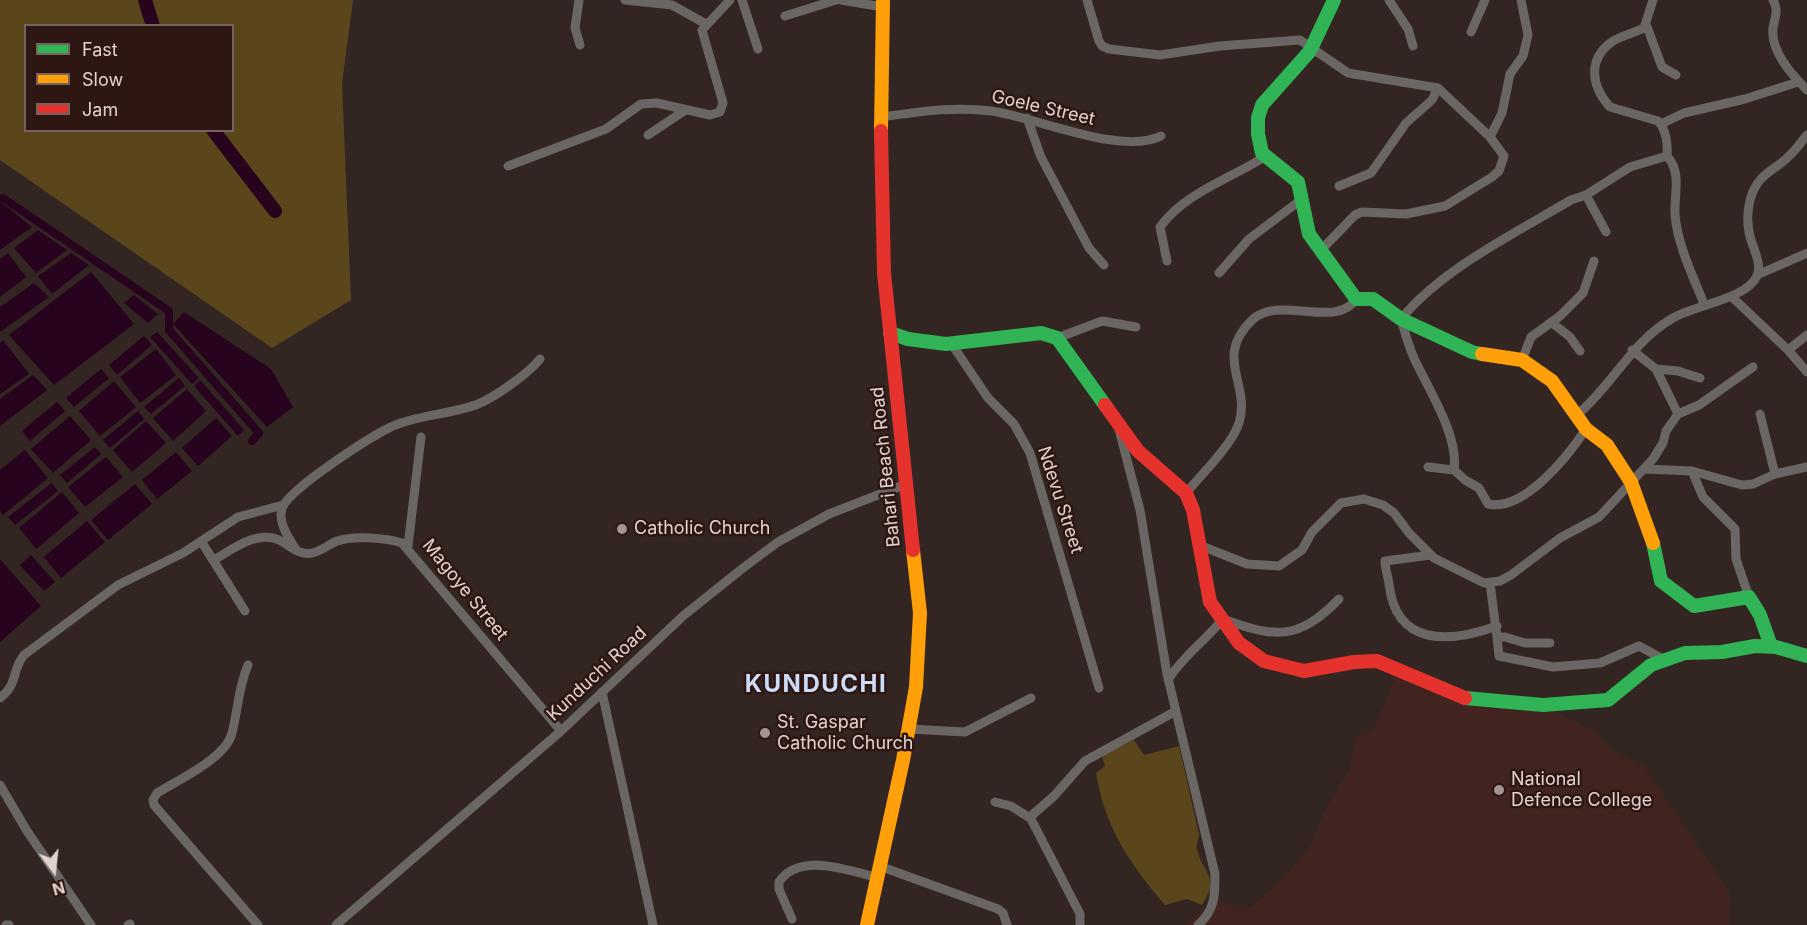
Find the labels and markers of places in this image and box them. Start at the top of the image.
place label: Catholic Church [634,518,770,540]
marker: Catholic Church [615,522,629,536]
place label: St. Gaspar Catholic Church [777,712,913,754]
marker: St. Gaspar Catholic Church [758,726,772,740]
place label: National Defence College [1511,769,1652,812]
marker: National Defence College [1492,783,1506,797]

